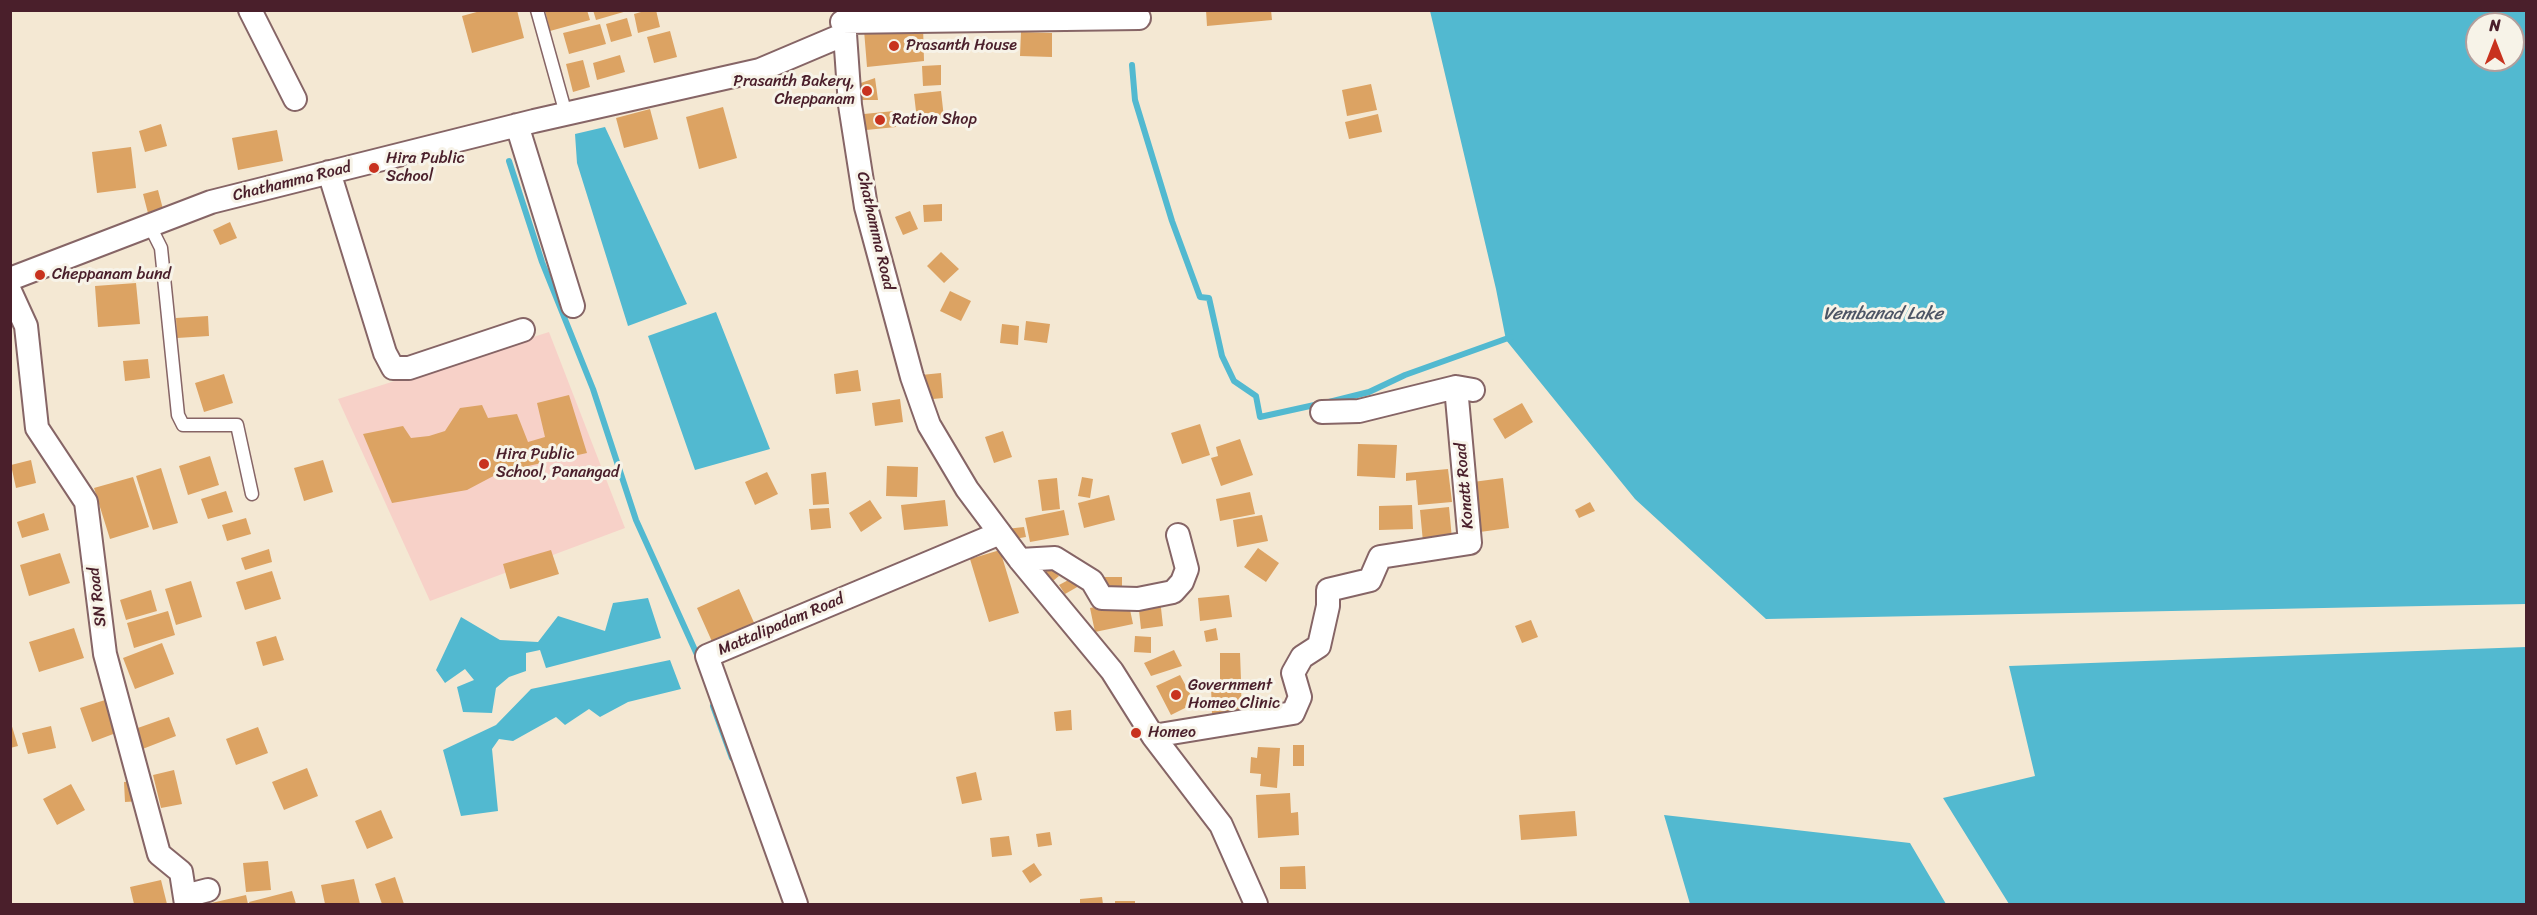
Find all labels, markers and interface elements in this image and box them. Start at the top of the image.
text: N [2489,11,2501,40]
north arrow [2465,12,2525,72]
place label: Prasanth House [906,36,1017,56]
marker: Prasanth House [887,39,901,53]
place label: Prasanth Bakery, Cheppanam [733,72,855,110]
marker: Prasanth Bakery, Cheppanam [860,84,874,98]
place label: Ration Shop [892,110,977,130]
marker: Ration Shop [873,113,887,127]
place label: Hira Public School [386,149,465,187]
street label: Chathamma Road [231,158,353,206]
marker: Hira Public School [367,161,381,175]
street label: Chathamma Road [852,170,898,292]
place label: Cheppanam bund [52,265,171,285]
marker: Cheppanam bund [33,268,47,282]
water label: Vembanad Lake [1823,303,1943,325]
street label: Konatt Road [1452,442,1478,530]
place label: Hira Public School, Panangad [496,445,619,483]
marker: Hira Public School, Panangad [477,457,491,471]
street label: SN Road [85,566,111,628]
street label: Mattalipadam Road [715,590,847,660]
place label: Government Homeo Clinic [1188,676,1280,714]
marker: Government Homeo Clinic [1169,688,1183,702]
place label: Homeo [1148,723,1196,743]
marker: Homeo [1129,726,1143,740]

